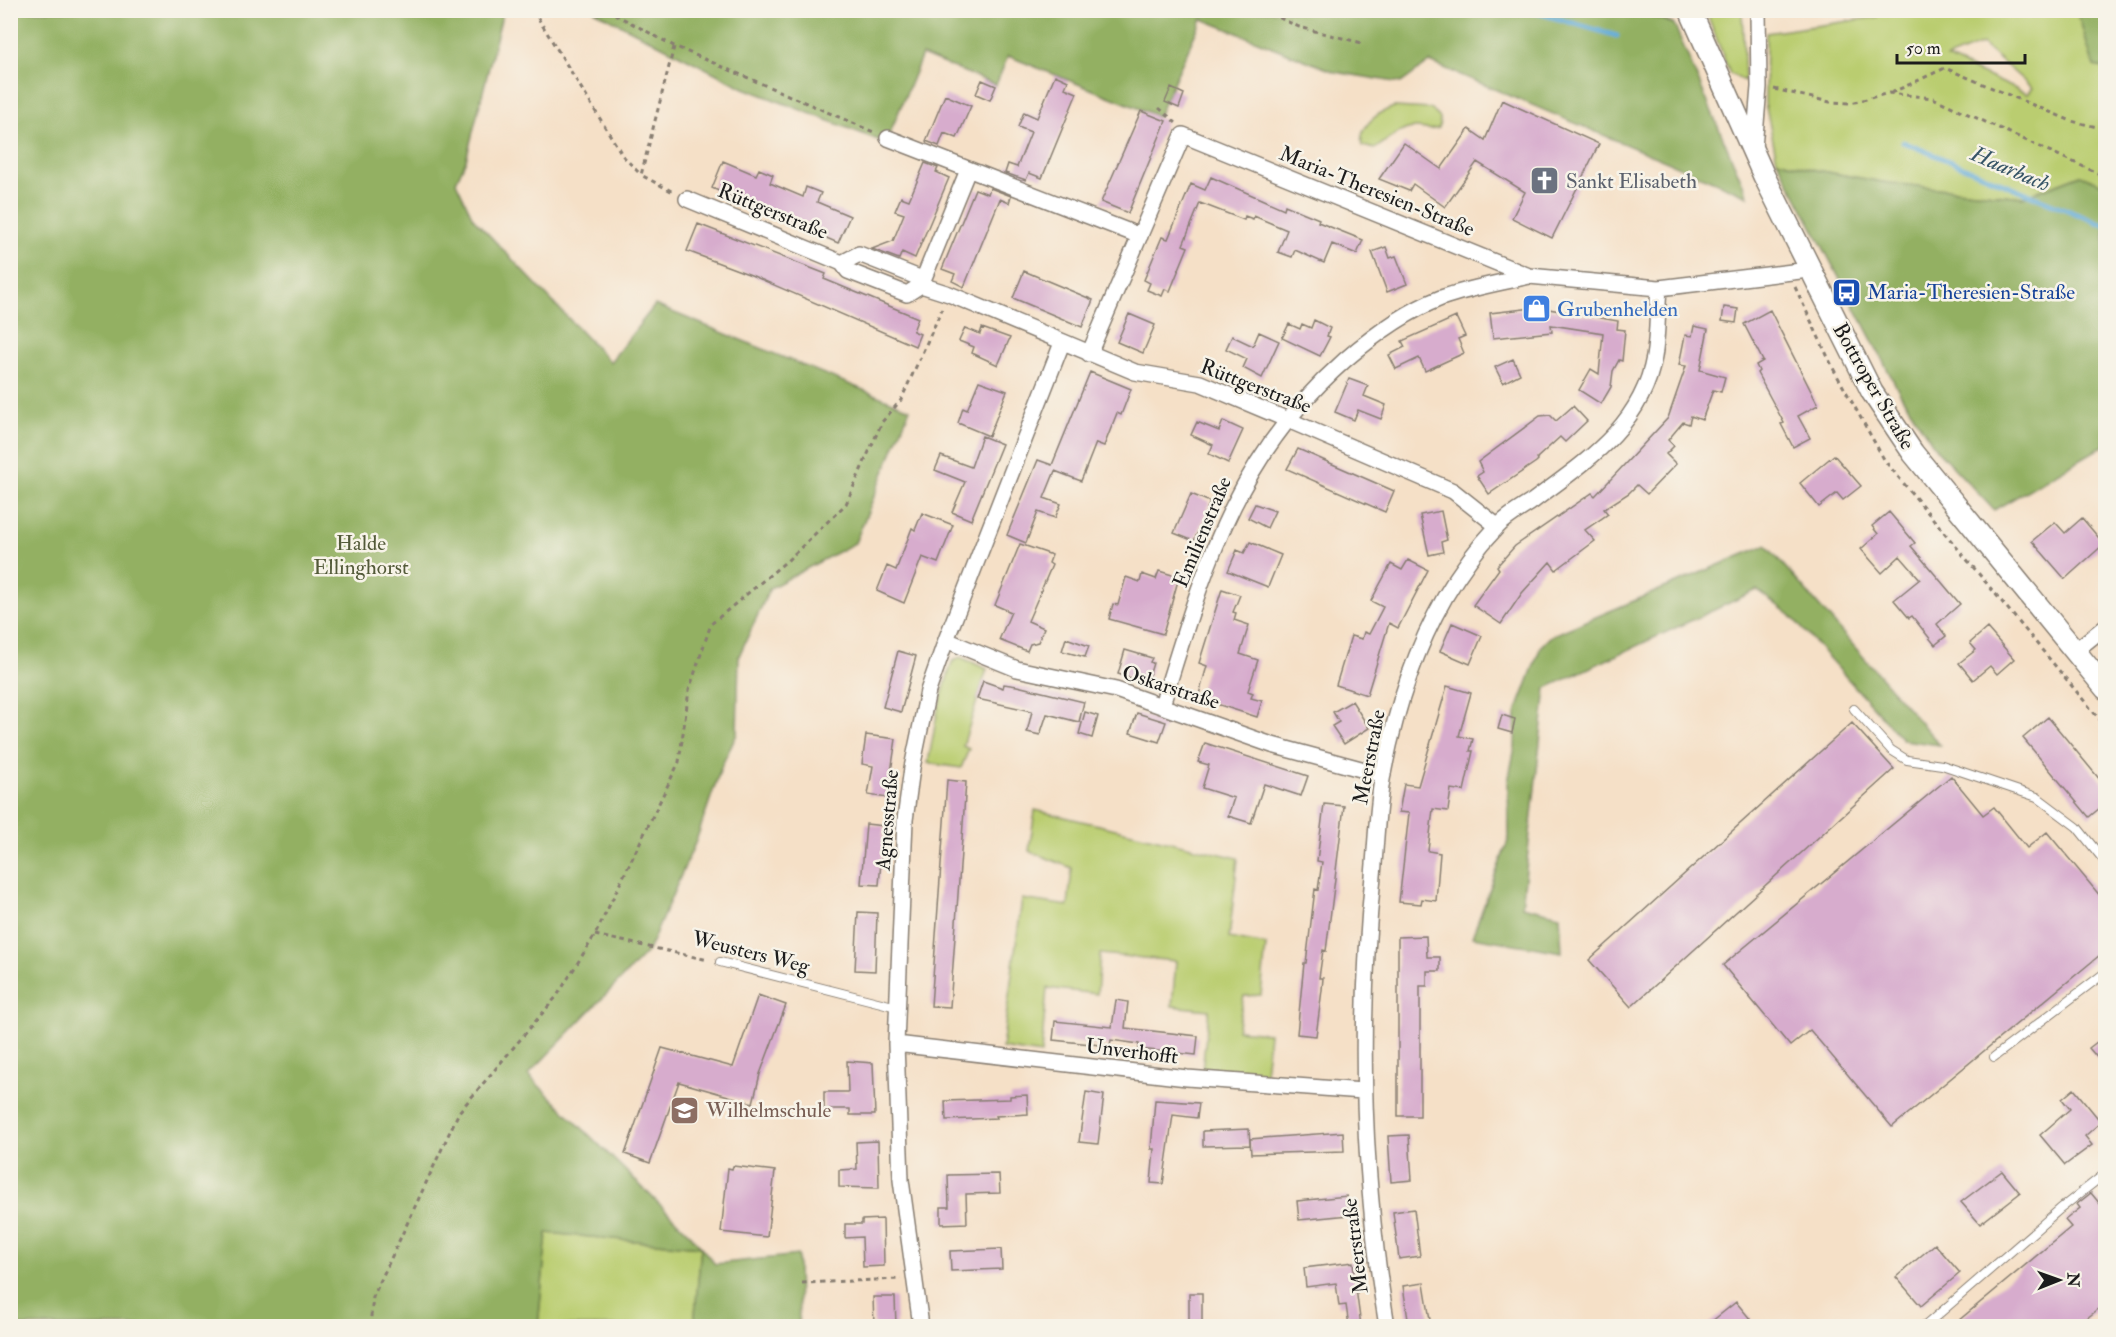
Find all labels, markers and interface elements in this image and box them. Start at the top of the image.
scale bar [1897,27,2024,65]
text: 50 m [1906,37,1941,60]
water label: Haarbach [1966,139,2054,198]
street label: Maria-Theresien-Straße [1275,140,1478,243]
church icon: Sankt Elisabeth [1529,165,1561,197]
place label: Sankt Elisabeth [1566,168,1697,195]
street label: Rüttgerstraße [714,177,832,246]
bus stop icon: Maria-Theresien-Straße [1830,276,1862,308]
place label: Maria-Theresien-Straße [1867,279,2075,306]
shop icon: Grubenhelden [1520,293,1552,325]
place label: Grubenhelden [1557,296,1678,323]
street label: Bottroper Straße [1826,318,1921,455]
street label: Rüttgerstraße [1196,353,1315,420]
street label: Emilienstraße [1167,472,1238,592]
park label: Halde Ellinghorst [313,530,409,581]
street label: Oskarstraße [1119,659,1223,716]
street label: Meerstraße [1347,707,1392,807]
street label: Agnesstraße [870,768,905,873]
street label: Weusters Weg [688,925,813,980]
street label: Unverhofft [1084,1032,1180,1071]
school or university icon: Wilhelmschule [669,1094,701,1126]
place label: Wilhelmschule [705,1097,832,1124]
street label: Meerstraße [1336,1196,1375,1295]
north arrow [2029,1250,2089,1310]
text: N [2063,1271,2083,1288]

